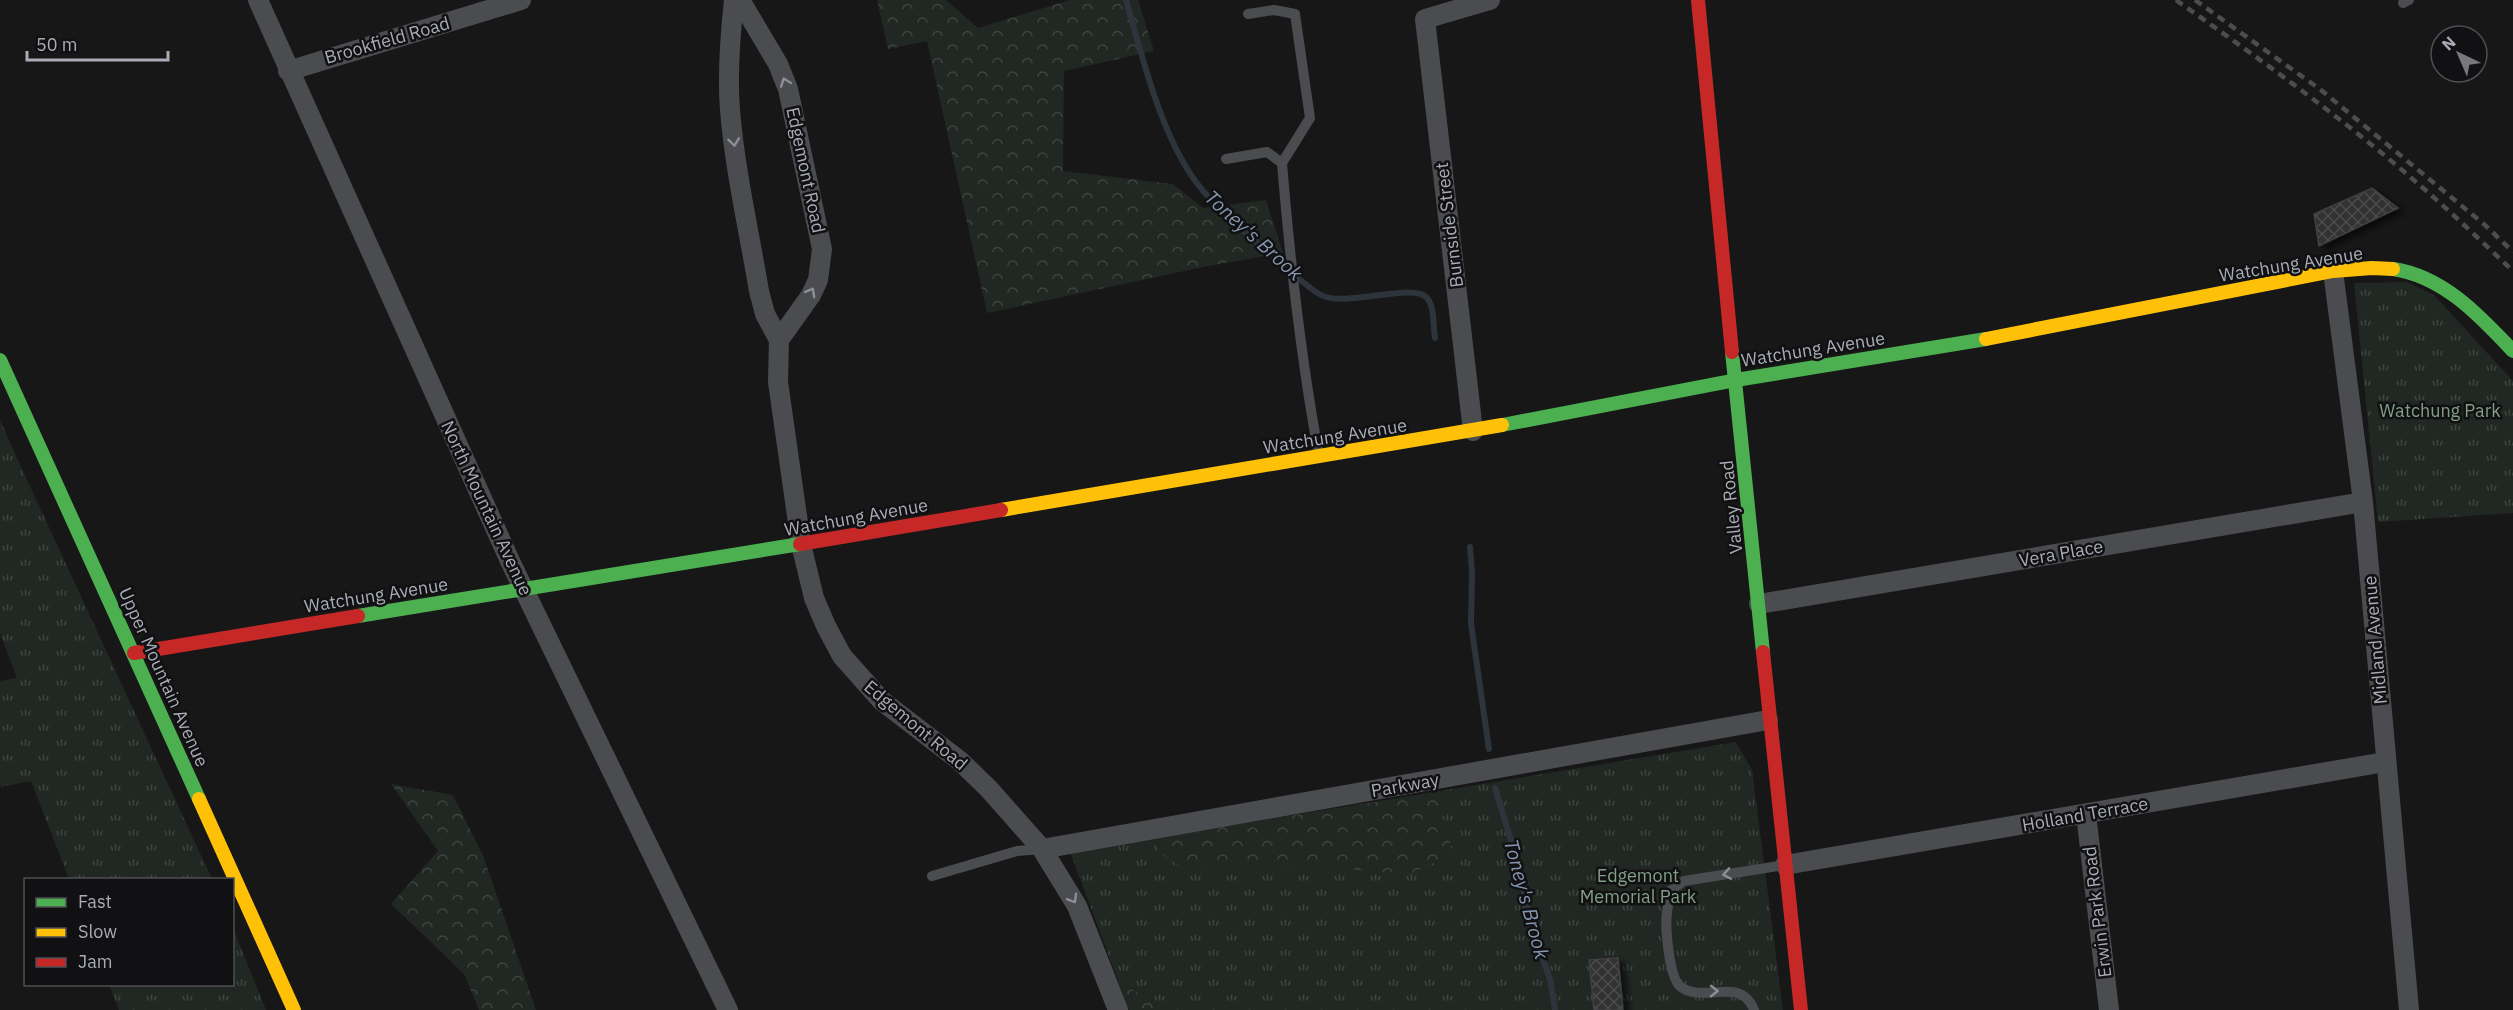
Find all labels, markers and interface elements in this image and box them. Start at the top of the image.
street label: Brookfield Road [322,11,452,69]
scale bar [27,24,168,62]
north arrow [2429,24,2489,84]
text: N [2437,32,2460,54]
text: 50 m [36,33,78,56]
one-way arrow [779,77,792,88]
street label: Edgemont Road [781,105,831,235]
one-way arrow [727,137,740,147]
street label: Burnside Street [1430,161,1468,289]
water label: Toney's Brook [1199,184,1309,287]
street label: Watchung Avenue [2217,241,2365,287]
one-way arrow [804,287,816,298]
street label: Watchung Avenue [1739,326,1887,372]
park label: Watchung Park [2379,399,2501,422]
street label: Watchung Avenue [1261,413,1409,459]
street label: North Mountain Avenue [436,417,538,599]
street label: Valley Road [1715,459,1747,555]
street label: Watchung Avenue [782,493,930,541]
street label: Vera Place [2017,534,2105,572]
street label: Watchung Avenue [302,572,450,618]
street label: Midland Avenue [2358,575,2392,705]
street label: Upper Mountain Avenue [114,584,214,770]
street label: Edgemont Road [860,675,972,775]
street label: Parkway [1369,768,1441,802]
street label: Holland Terrace [2020,792,2150,836]
water label: Toney's Brook [1498,836,1556,963]
street label: Erwin Park Road [2078,845,2116,979]
park label: Edgemont Memorial Park [1580,864,1697,908]
one-way arrow [1722,867,1732,880]
legend [24,878,234,986]
text: Fast [78,890,112,913]
one-way arrow [1065,893,1077,903]
text: Slow [78,920,117,943]
text: Jam [78,950,113,973]
one-way arrow [1710,985,1719,997]

